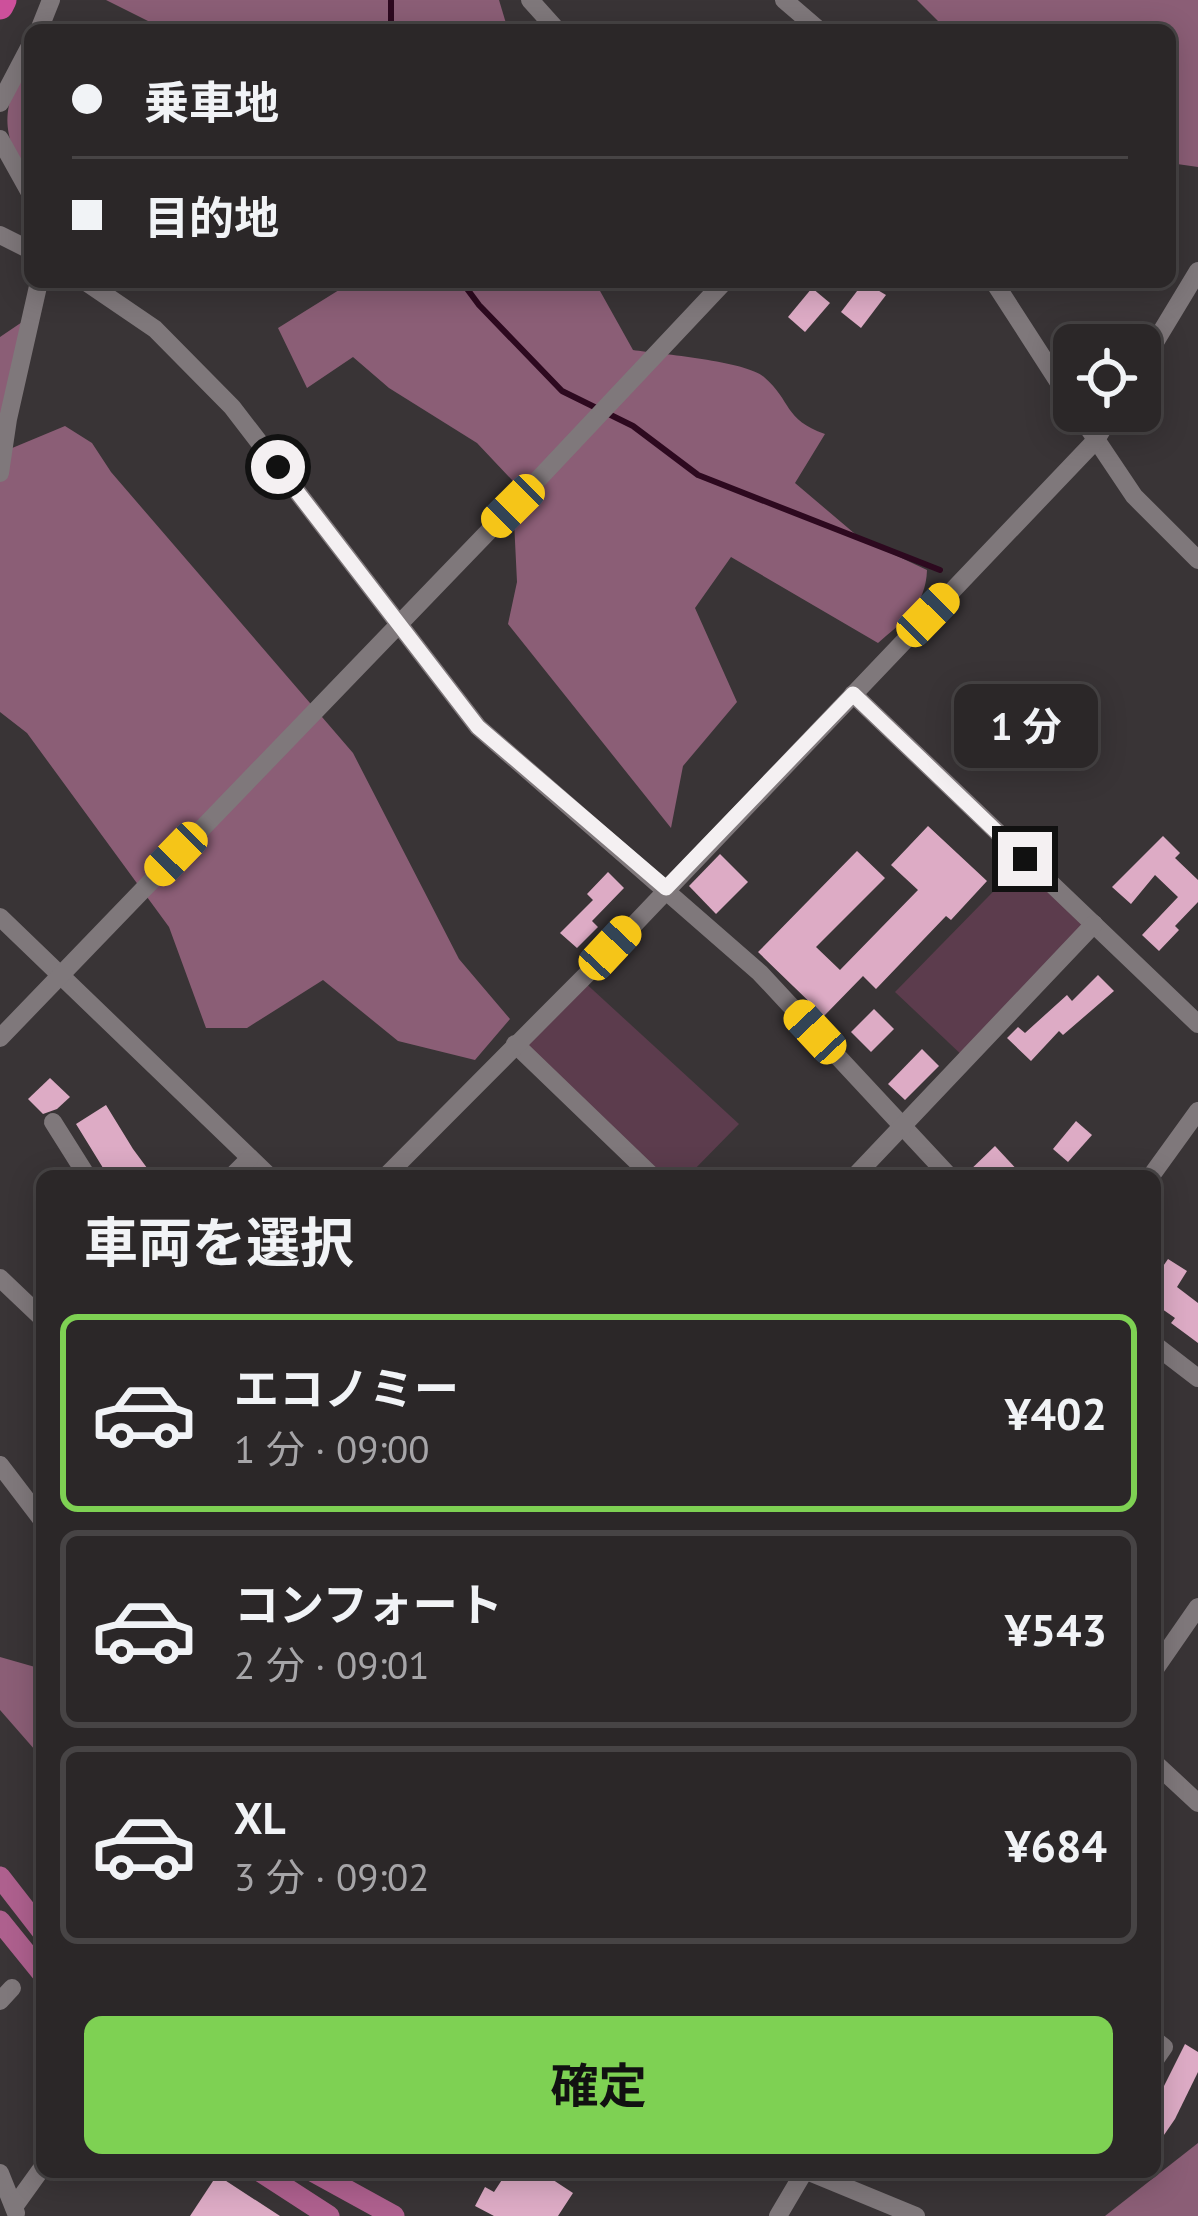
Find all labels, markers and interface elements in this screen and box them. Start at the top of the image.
text: 乗車地 [144,73,279,131]
text: 目的地 [144,188,279,246]
map controls [1053,324,1161,432]
button: locate [1053,324,1161,432]
route start [251,440,305,494]
car [475,468,551,544]
car [890,577,966,653]
callout: 1 分 [953,685,1097,769]
text: 1 分 [991,700,1061,751]
car [138,816,214,892]
route end [998,832,1052,886]
car [572,909,648,987]
car [777,993,853,1071]
text: 車両を選択 [84,1207,354,1277]
icon: car [90,1359,198,1467]
text: エコノミー [234,1359,459,1417]
text: ¥402 [1005,1384,1107,1442]
text: 1 分 · 09:00 [234,1423,429,1474]
icon: car [90,1575,198,1683]
text: コンフォート [234,1575,503,1633]
text: ¥543 [1005,1600,1107,1658]
text: 2 分 · 09:01 [234,1639,429,1690]
text: XL [234,1788,286,1846]
icon: car [90,1791,198,1899]
text: ¥684 [1005,1816,1107,1874]
text: 3 分 · 09:02 [234,1851,429,1902]
button: 確定 [84,2016,1113,2154]

